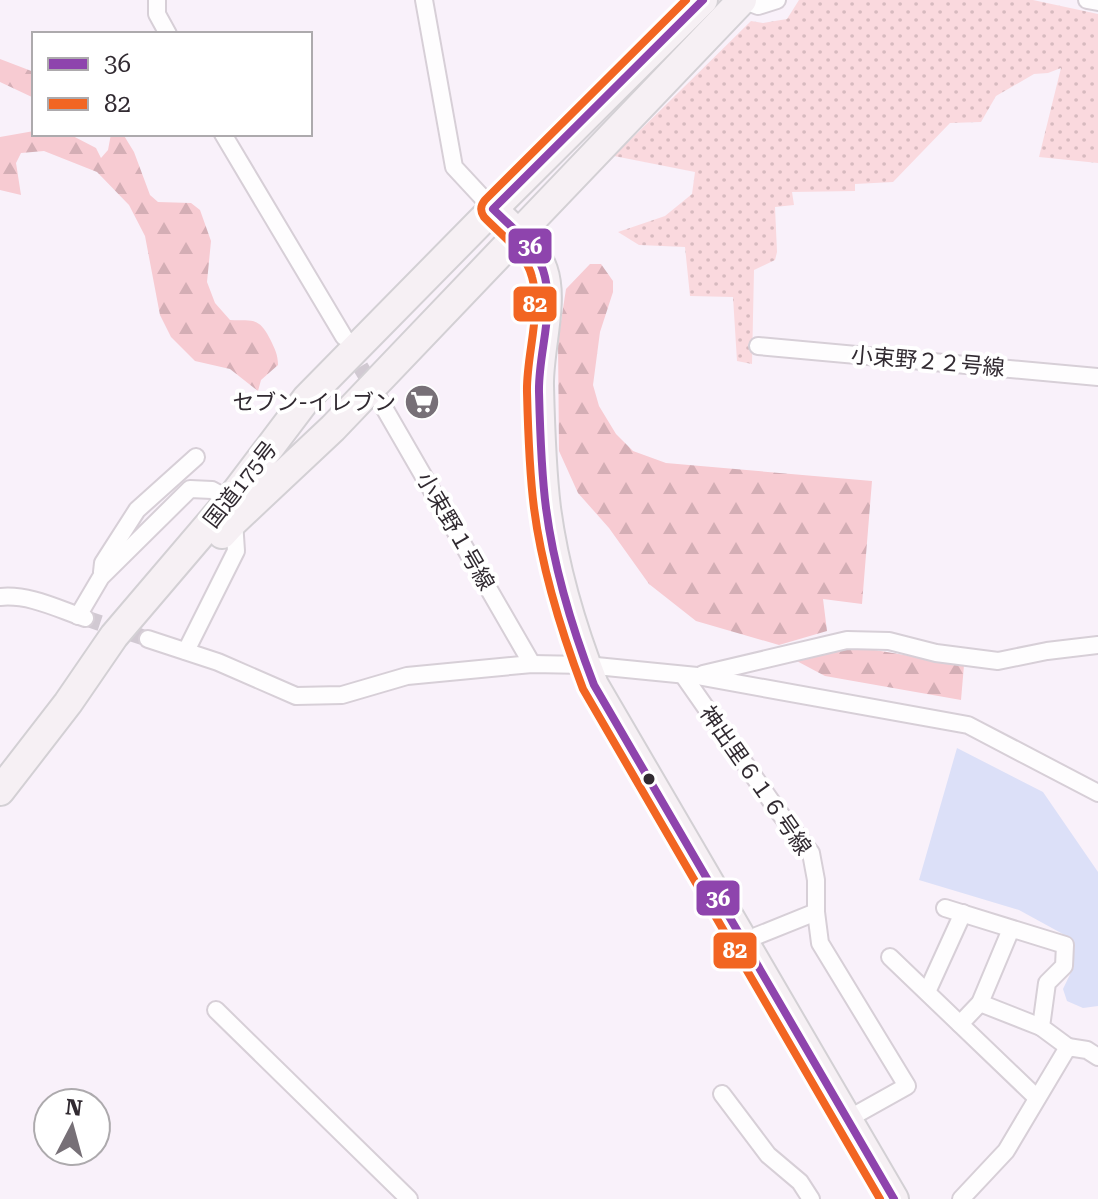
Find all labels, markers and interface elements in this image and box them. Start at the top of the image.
legend [32,32,312,136]
text: 36 [104,50,131,78]
text: 82 [104,90,131,118]
line badge: 36 [507,227,553,265]
text: 36 [518,234,542,259]
line badge: 82 [512,285,558,323]
text: 82 [523,292,547,317]
street label: 小束野２２号線 [850,342,1006,381]
supermarket icon: セブン-イレブン [403,383,441,421]
place label: セブン-イレブン [232,390,396,415]
street label: 国道175号 [199,436,282,533]
street label: 小束野１号線 [412,468,499,595]
street label: 神出里６１６号線 [695,701,816,860]
unlabelled marker [641,771,657,787]
line badge: 36 [695,879,741,917]
text: 36 [706,886,730,911]
line badge: 82 [712,931,758,970]
text: 82 [723,938,747,963]
north arrow [32,1087,112,1167]
text: N [64,1094,84,1121]

